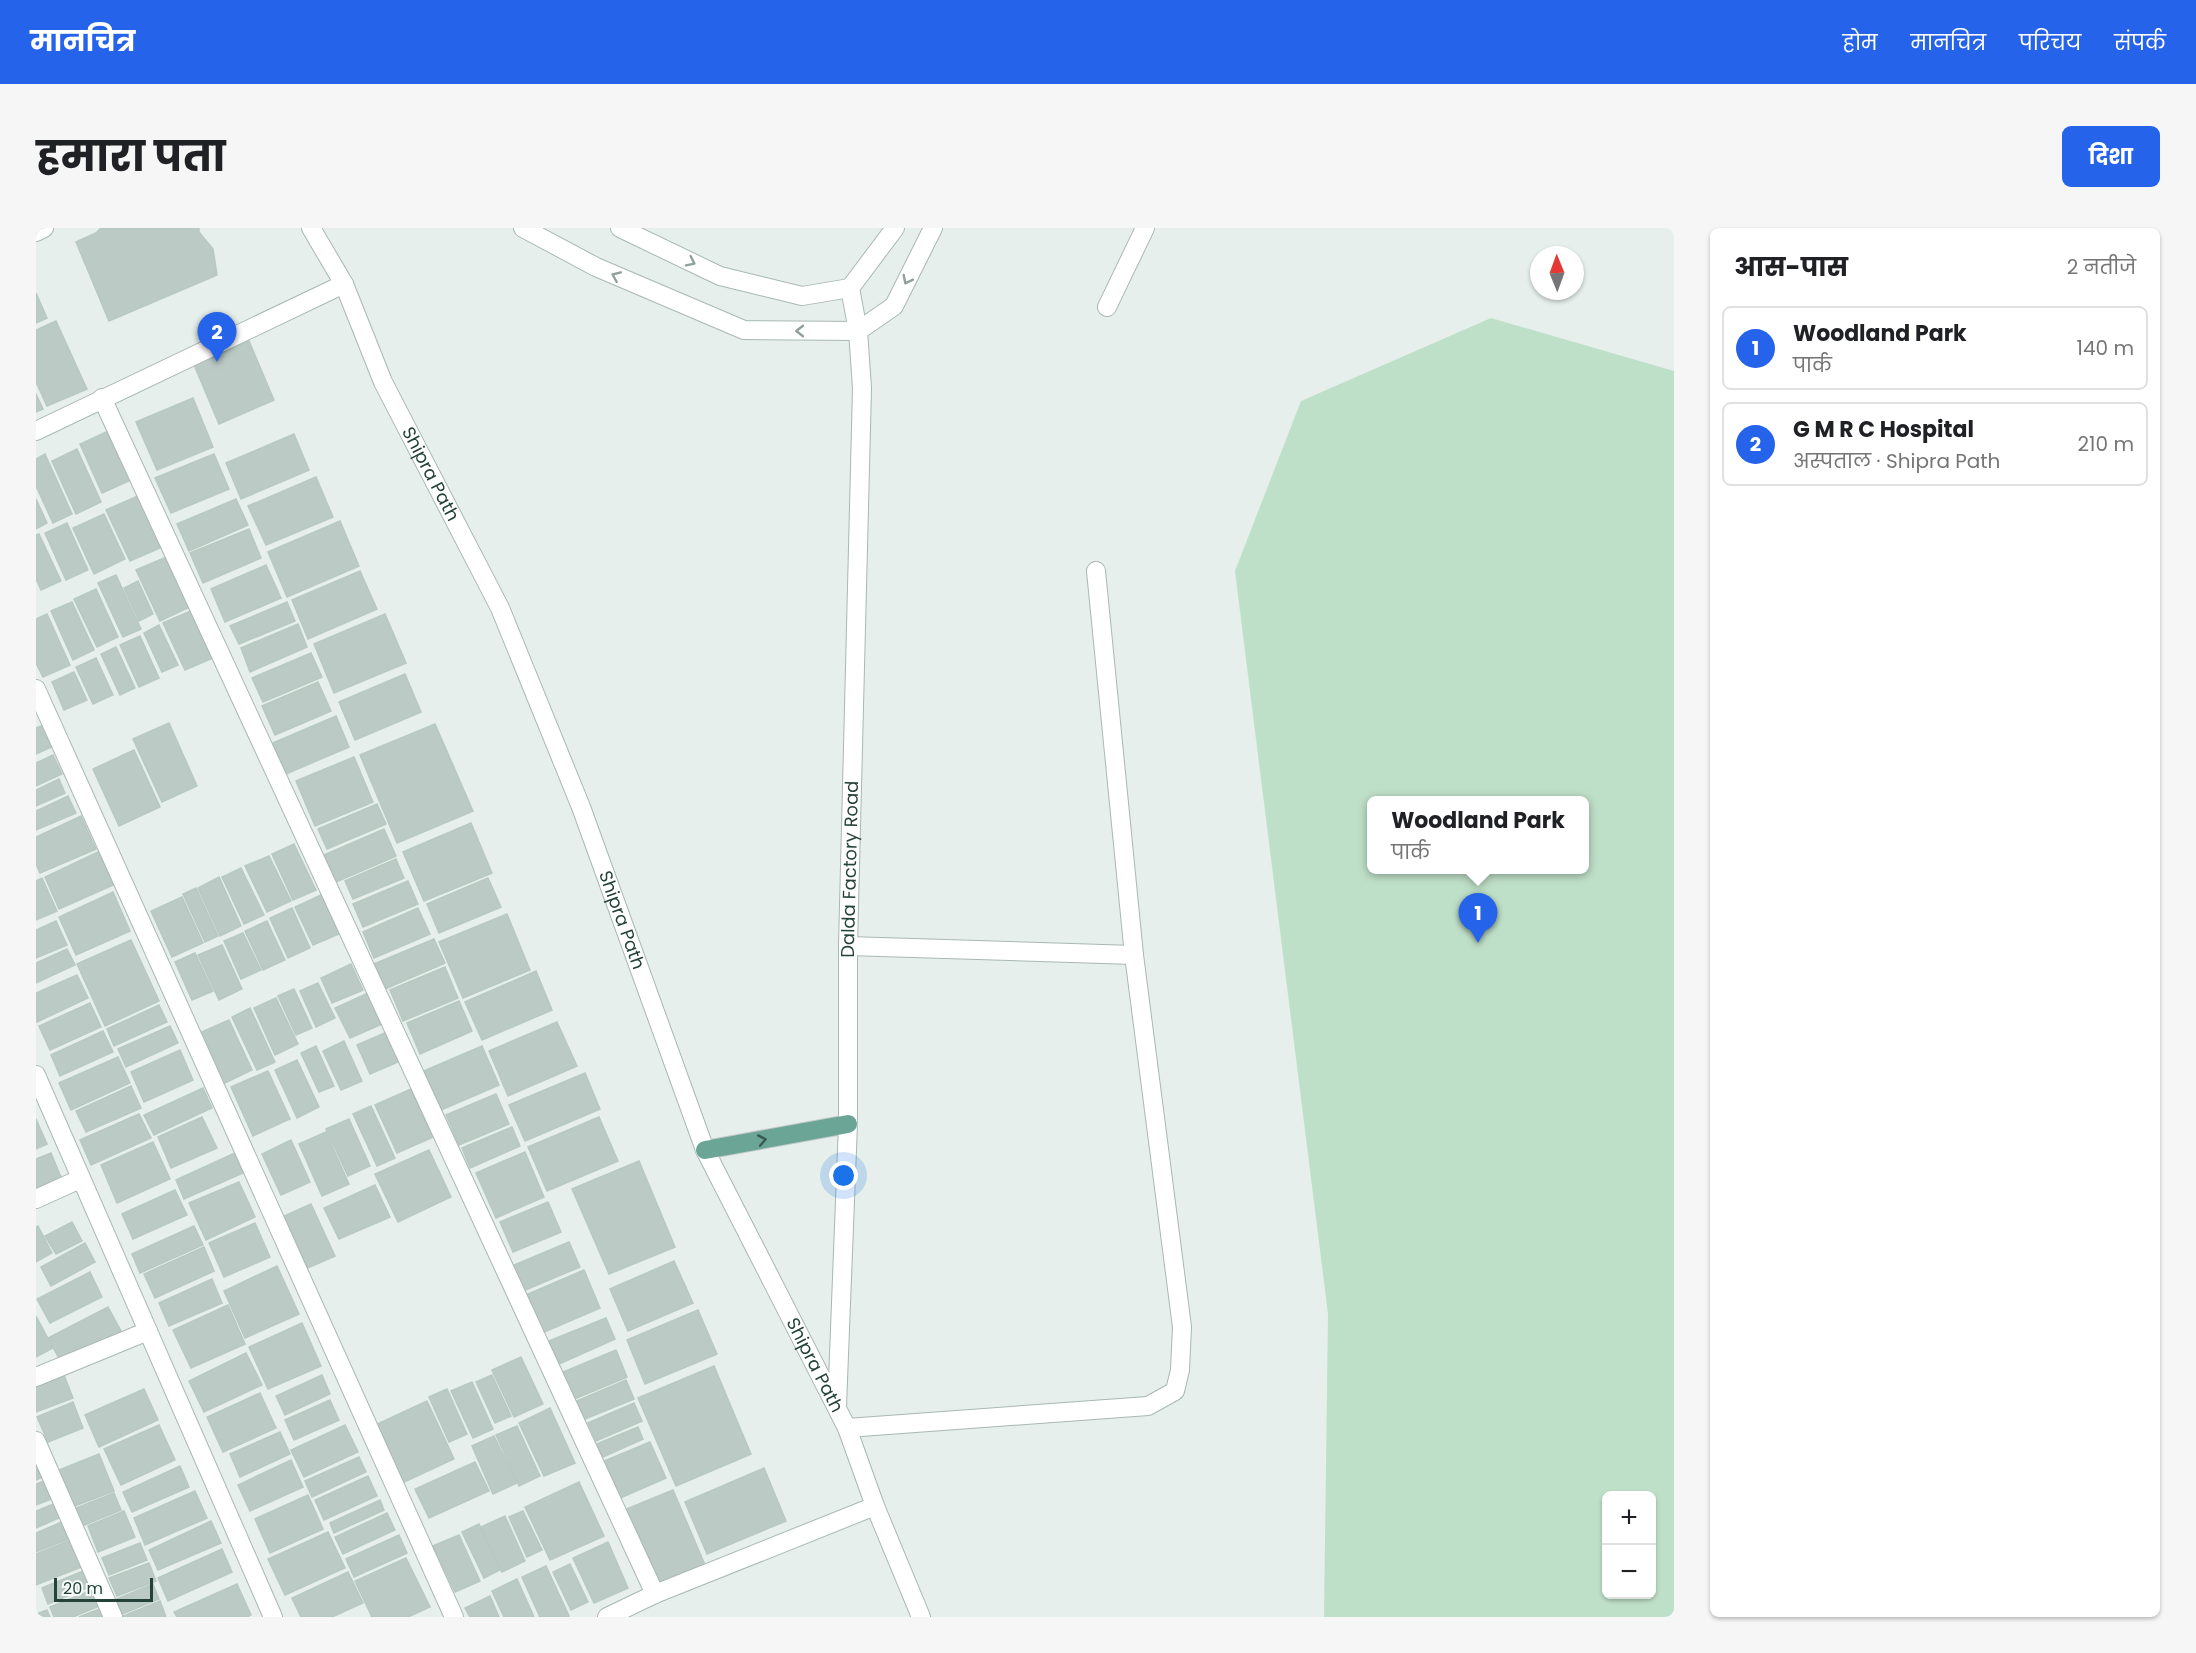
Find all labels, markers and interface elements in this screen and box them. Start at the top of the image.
text: मानचित्र [30,22,135,61]
text: होम [1843,28,1878,57]
text: मानचित्र [1911,28,1986,57]
text: परिचय [2019,28,2081,57]
text: संपर्क [2114,28,2166,57]
button: दिशा [2062,126,2160,187]
text: हमारा पता [36,127,226,186]
north arrow [1530,246,1584,300]
text: आस-पास [1734,249,1848,285]
text: 2 नतीजे [2067,253,2136,281]
one-way arrow [685,255,696,267]
one-way arrow [611,271,622,283]
one-way arrow [903,274,915,285]
pin: 2 [198,312,237,362]
text: Woodland Park [1793,318,1967,349]
one-way arrow [795,325,804,337]
text: 1 [1752,334,1759,362]
text: 140 m [2077,334,2134,362]
text: पार्क [1793,351,1832,379]
text: G M R C Hospital [1793,414,1974,445]
street label: Shipra Path [396,422,466,525]
text: 2 [1750,430,1761,458]
text: 210 m [2078,430,2134,458]
text: अस्पताल · Shipra Path [1793,447,2000,475]
street label: Dalda Factory Road [835,780,864,958]
popup [1367,796,1589,874]
text: Woodland Park [1391,805,1565,836]
text: पार्क [1391,838,1430,866]
street label: Shipra Path [593,867,652,973]
pin: 1 [1458,894,1498,943]
one-way arrow [757,1134,767,1147]
your location [829,1161,858,1190]
street label: Shipra Path [781,1313,850,1416]
map controls [1602,1491,1656,1599]
button: + [1602,1491,1656,1545]
button: − [1602,1545,1656,1599]
scale bar [54,1575,153,1602]
text: 20 m [63,1577,103,1600]

